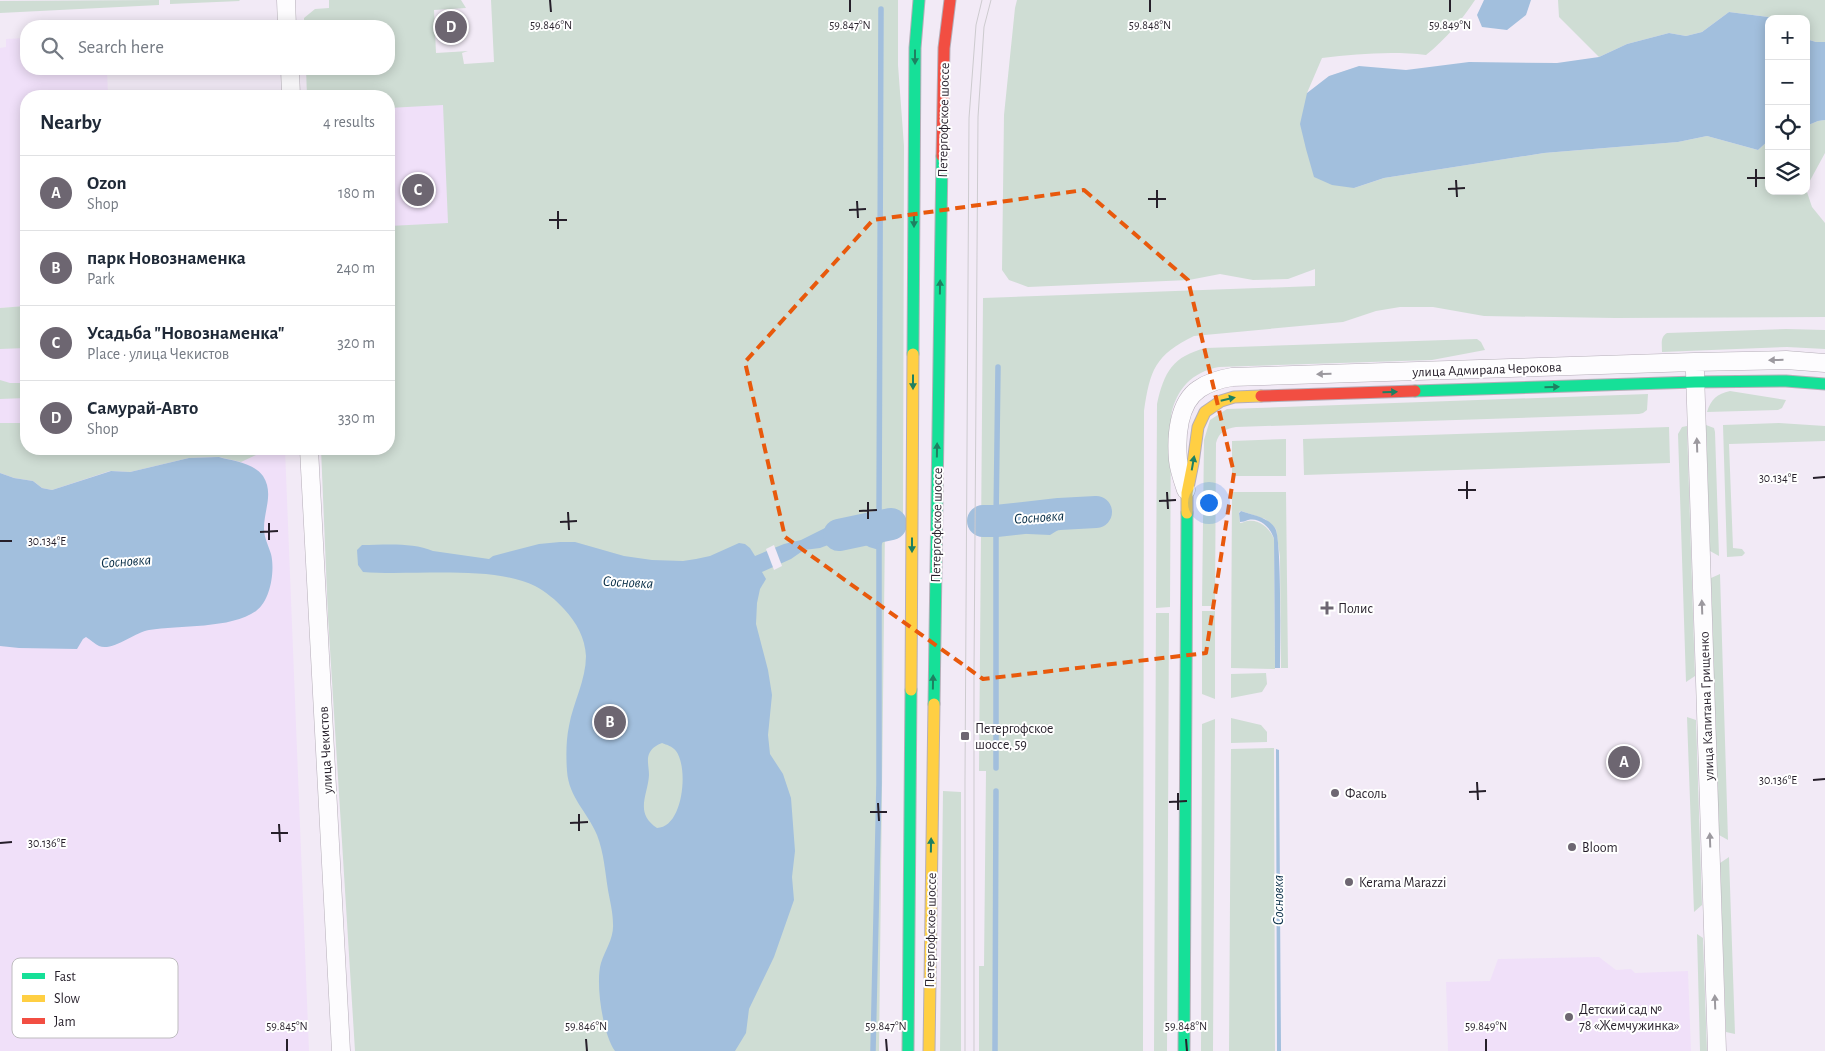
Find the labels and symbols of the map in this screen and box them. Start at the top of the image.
pin: D [435,8,467,46]
text: 59.846°N [530,19,572,31]
text: 59.847°N [829,19,871,31]
text: 59.848°N [1129,19,1171,31]
text: 59.849°N [1429,19,1471,31]
one-way arrow [911,49,919,65]
street label: Петергофское шоссе [936,62,952,178]
pin: C [402,171,434,209]
one-way arrow [910,212,918,228]
one-way arrow [936,279,944,295]
one-way arrow [1768,356,1784,364]
street label: улица Адмирала Черокова [1411,360,1563,380]
one-way arrow [1316,370,1332,378]
one-way arrow [909,374,917,390]
one-way arrow [1544,382,1560,390]
one-way arrow [1382,388,1398,396]
one-way arrow [1220,395,1235,403]
one-way arrow [1693,437,1701,453]
one-way arrow [933,442,941,458]
one-way arrow [1190,455,1198,471]
street label: Петергофское шоссе [929,467,945,583]
text: 30.134°E [1759,472,1797,484]
your location [1196,490,1222,516]
water label: Сосновка [1013,508,1065,527]
text: 30.134°E [28,535,66,547]
one-way arrow [908,537,916,553]
water label: Сосновка [100,552,152,571]
water label: Сосновка [602,574,654,591]
one-way arrow [1698,599,1706,615]
marker: Полис [1320,601,1334,615]
place label: Полис [1338,602,1373,616]
street label: улица Капитана Грищенко [1697,631,1717,782]
one-way arrow [930,674,938,690]
pin: B [594,703,626,741]
street label: улица Чекистов [317,706,335,795]
place label: Петергофское шоссе, 59 [975,722,1053,752]
marker: Петергофское шоссе, 59 [959,730,971,742]
pin: A [1608,743,1640,781]
text: 30.136°E [1759,774,1797,786]
marker: Фасоль [1329,787,1341,799]
place label: Фасоль [1345,787,1387,801]
one-way arrow [1706,832,1714,848]
text: 30.136°E [28,837,66,849]
one-way arrow [927,837,935,853]
marker: Bloom [1566,841,1578,853]
place label: Bloom [1582,841,1618,855]
street label: Петергофское шоссе [923,872,939,988]
water label: Сосновка [1271,875,1286,925]
marker: Kerama Marazzi [1343,876,1355,888]
place label: Kerama Marazzi [1359,876,1447,890]
legend [12,958,178,1038]
text: Fast [54,970,76,984]
text: Slow [54,992,81,1006]
one-way arrow [1711,994,1719,1010]
place label: Детский сад № 78 «Жемчужинка» [1579,1003,1680,1033]
marker: Детский сад № 78 «Жемчужинка» [1563,1011,1575,1023]
text: Jam [54,1015,76,1029]
text: 59.845°N [266,1020,308,1032]
text: 59.846°N [565,1020,607,1032]
text: 59.847°N [865,1020,907,1032]
text: 59.848°N [1165,1020,1207,1032]
text: 59.849°N [1465,1020,1507,1032]

